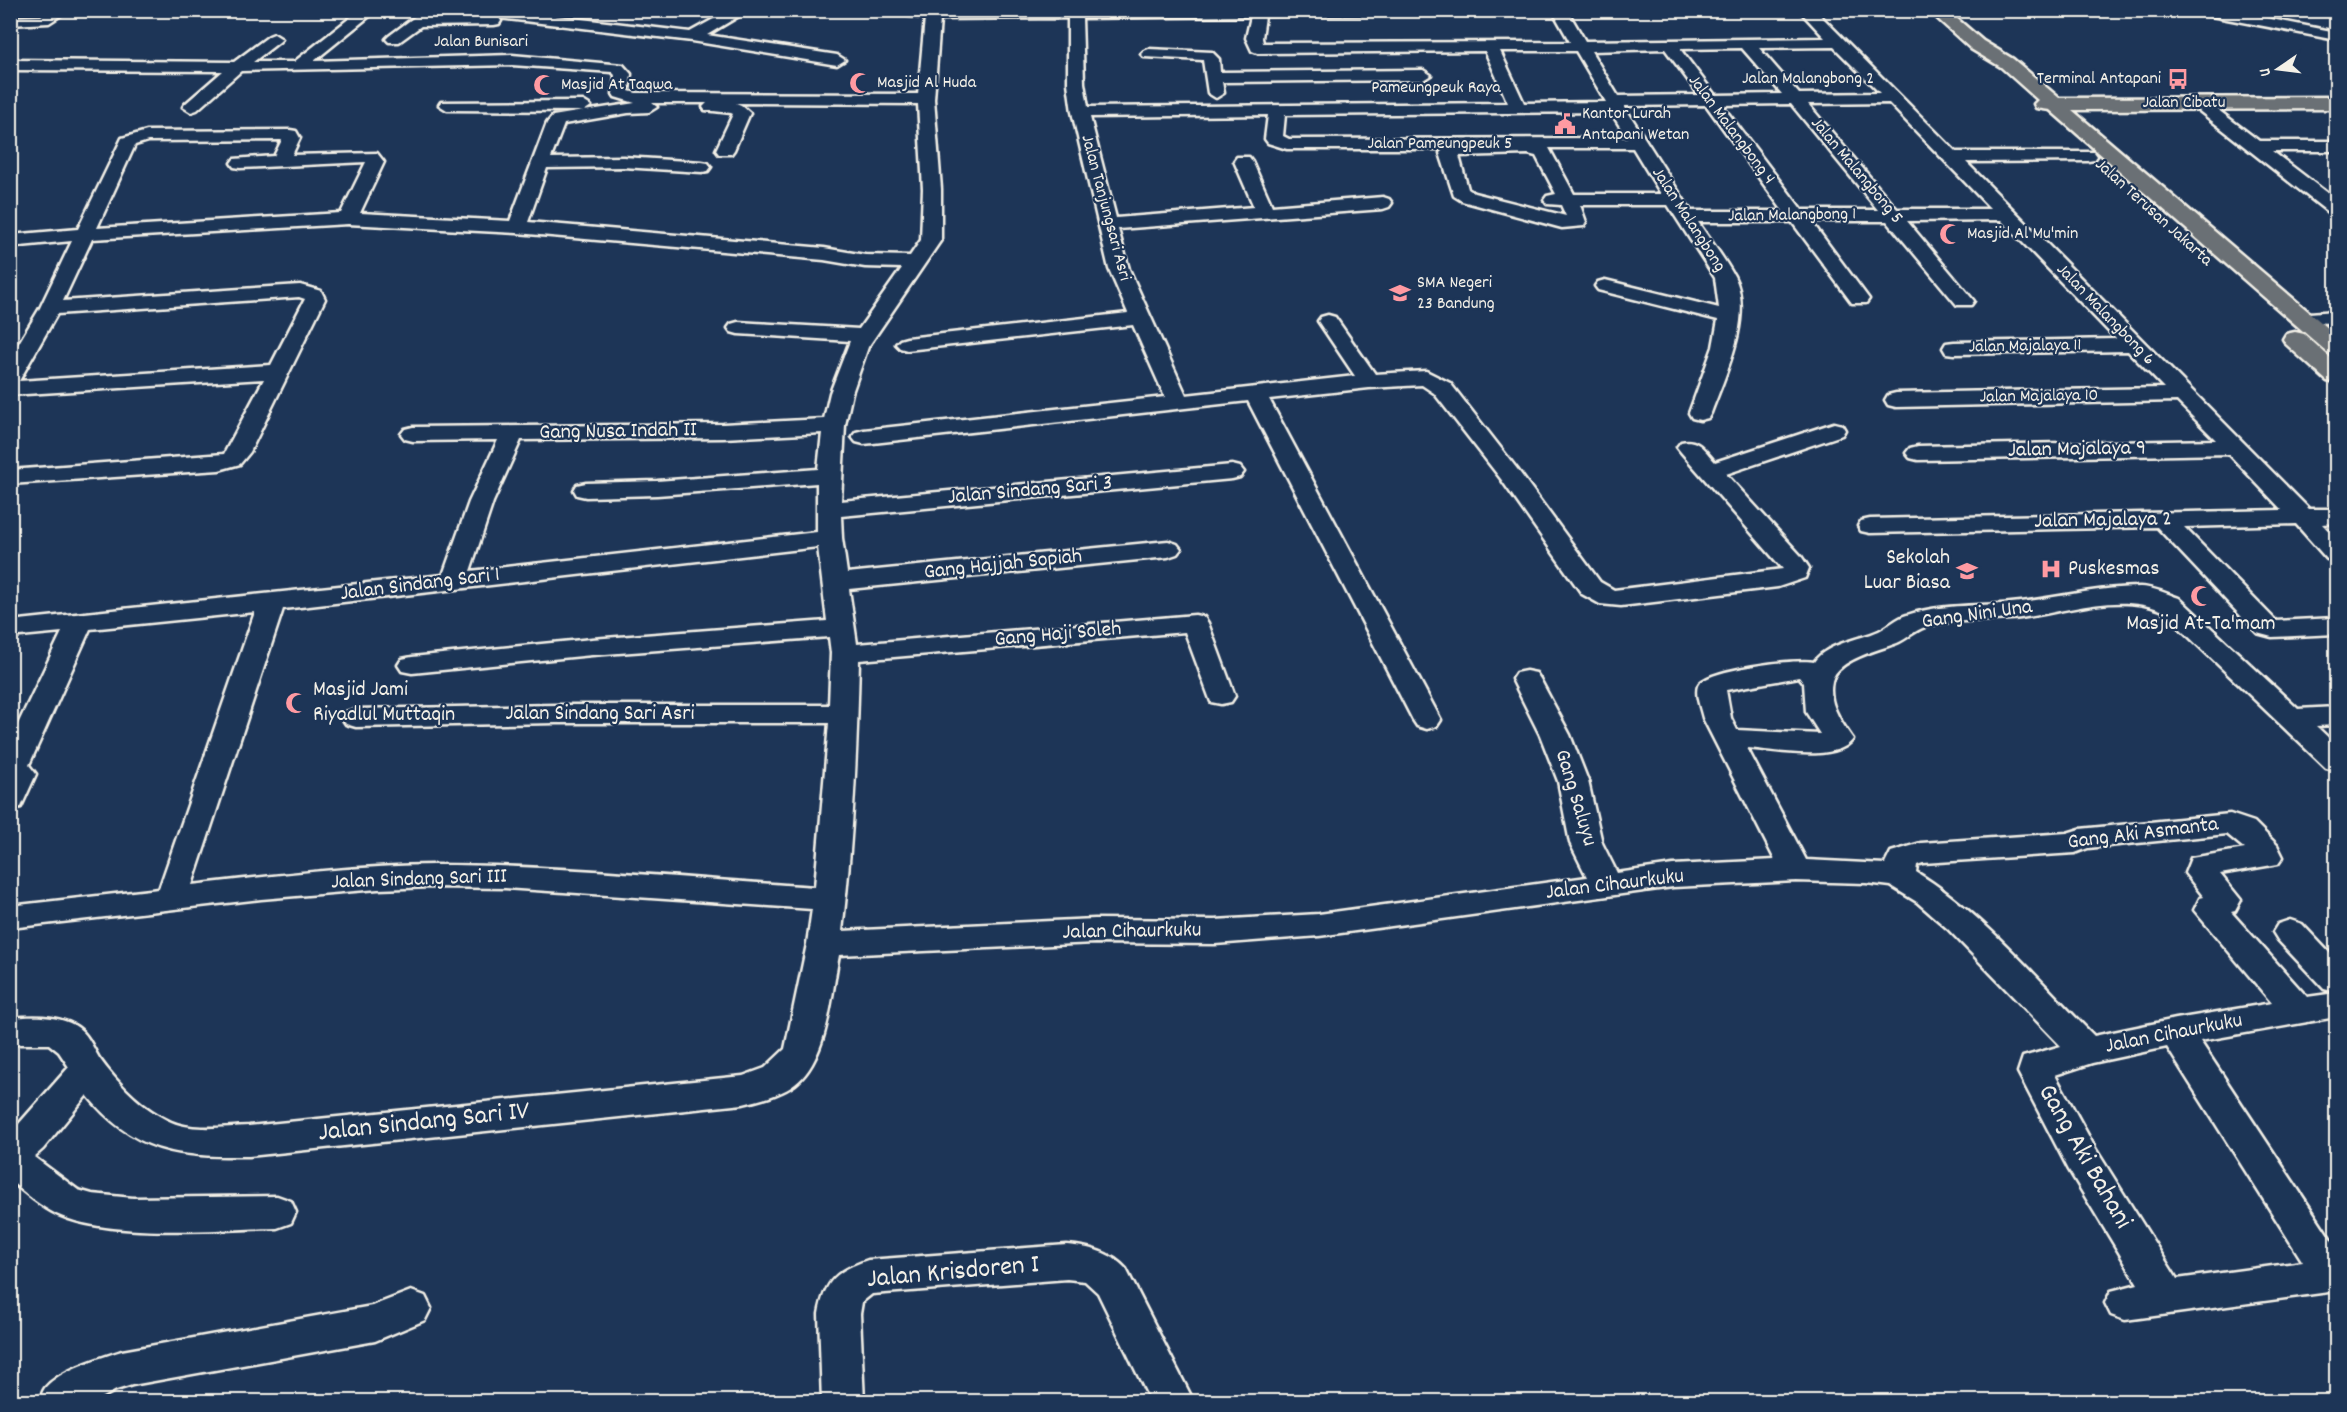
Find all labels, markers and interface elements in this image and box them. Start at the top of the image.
street label: Jalan Bunisari [434,30,528,55]
north arrow [2248,39,2308,99]
text: U [2254,65,2278,79]
street label: Jalan Malangbong 2 [1742,67,1874,92]
place label: Terminal Antapani [2037,67,2161,92]
bus stop icon: Terminal Antapani [2166,67,2190,91]
street label: Jalan Malangbong 4 [1681,70,1781,190]
mosque icon: Masjid Al Huda [848,71,872,95]
place label: Masjid Al Huda [877,71,977,96]
mosque icon: Masjid At Taqwa [532,73,556,97]
place label: Masjid At Taqwa [561,73,673,98]
street label: Pameungpeuk Raya [1371,76,1501,101]
street label: Jalan Cibatu [2143,91,2225,116]
place label: Kantor Lurah Antapani Wetan [1582,102,1689,148]
public building icon: Kantor Lurah Antapani Wetan [1553,112,1577,136]
street label: Jalan Malangbong 5 [1804,112,1908,230]
street label: Jalan Tanjungsari Asri [1073,132,1137,284]
street label: Jalan Pameungpeuk 5 [1368,132,1512,157]
street label: Jalan Terusan Jakarta [2089,153,2218,273]
street label: Jalan Malangbong [1645,163,1731,277]
street label: Jalan Malangbong 1 [1728,202,1856,230]
mosque icon: Masjid Al Mu'min [1938,222,1962,246]
place label: Masjid Al Mu'min [1967,222,2078,247]
street label: Jalan Malangbong 6 [2050,258,2160,372]
place label: SMA Negeri 23 Bandung [1417,271,1495,317]
school or university icon: SMA Negeri 23 Bandung [1388,281,1412,305]
street label: Jalan Majalaya 11 [1968,334,2082,360]
street label: Jalan Majalaya 10 [1979,383,2099,411]
street label: Gang Nusa Indah II [539,415,697,449]
street label: Jalan Majalaya 9 [2008,433,2146,467]
street label: Jalan Sindang Sari 3 [946,468,1114,514]
street label: Jalan Majalaya 2 [2034,504,2172,538]
street label: Gang Hajjah Sopiah [922,541,1084,589]
place label: Sekolah Luar Biasa [1864,543,1951,599]
place label: Puskesmas [2068,554,2159,585]
hospital icon: Puskesmas [2039,557,2063,581]
school or university icon: Sekolah Luar Biasa [1955,559,1979,583]
street label: Jalan Sindang Sari 1 [338,560,502,610]
mosque icon: Masjid At-Ta'mam [2189,584,2213,608]
street label: Gang Nini Una [1920,592,2035,638]
place label: Masjid At-Ta'mam [2126,609,2276,640]
street label: Gang Haji Soleh [993,614,1123,656]
place label: Masjid Jami Riyadlul Muttaqin [313,675,455,731]
mosque icon: Masjid Jami Riyadlul Muttaqin [284,691,308,715]
street label: Jalan Sindang Sari Asri [505,699,695,730]
street label: Gang Saluyu [1546,746,1604,850]
street label: Gang Aki Asmanta [2066,809,2221,859]
street label: Jalan Sindang Sari III [330,861,508,899]
street label: Jalan Cihaurkuku [1544,861,1686,909]
street label: Jalan Cihaurkuku [1062,915,1202,949]
street label: Jalan Cihaurkuku [2103,1006,2245,1062]
street label: Gang Aki Bahani [2027,1077,2141,1237]
street label: Jalan Sindang Sari IV [316,1093,532,1153]
street label: Jalan Krisdoren I [865,1246,1041,1300]

